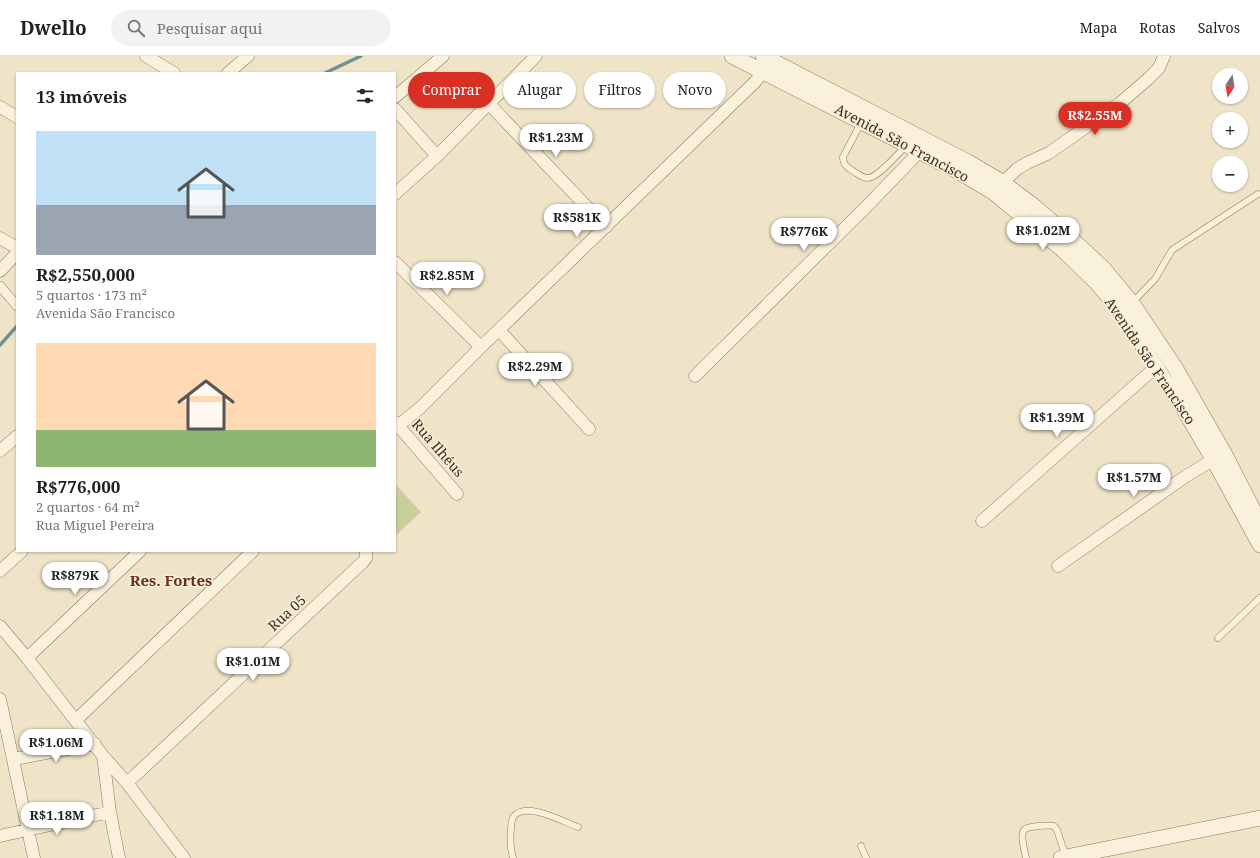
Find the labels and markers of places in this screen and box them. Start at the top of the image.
pin: R$2.55M [1058,102,1132,136]
pin: R$1.23M [519,124,593,158]
pin: R$581K [544,204,610,238]
pin: R$1.02M [1006,217,1080,251]
pin: R$776K [771,218,837,252]
pin: R$2.85M [410,262,484,296]
pin: R$2.29M [498,353,572,387]
pin: R$1.39M [1020,404,1094,438]
pin: R$1.57M [1097,464,1171,498]
pin: R$879K [42,562,108,596]
pin: R$1.01M [216,648,290,682]
pin: R$1.06M [19,729,93,763]
pin: R$1.18M [20,802,94,836]

